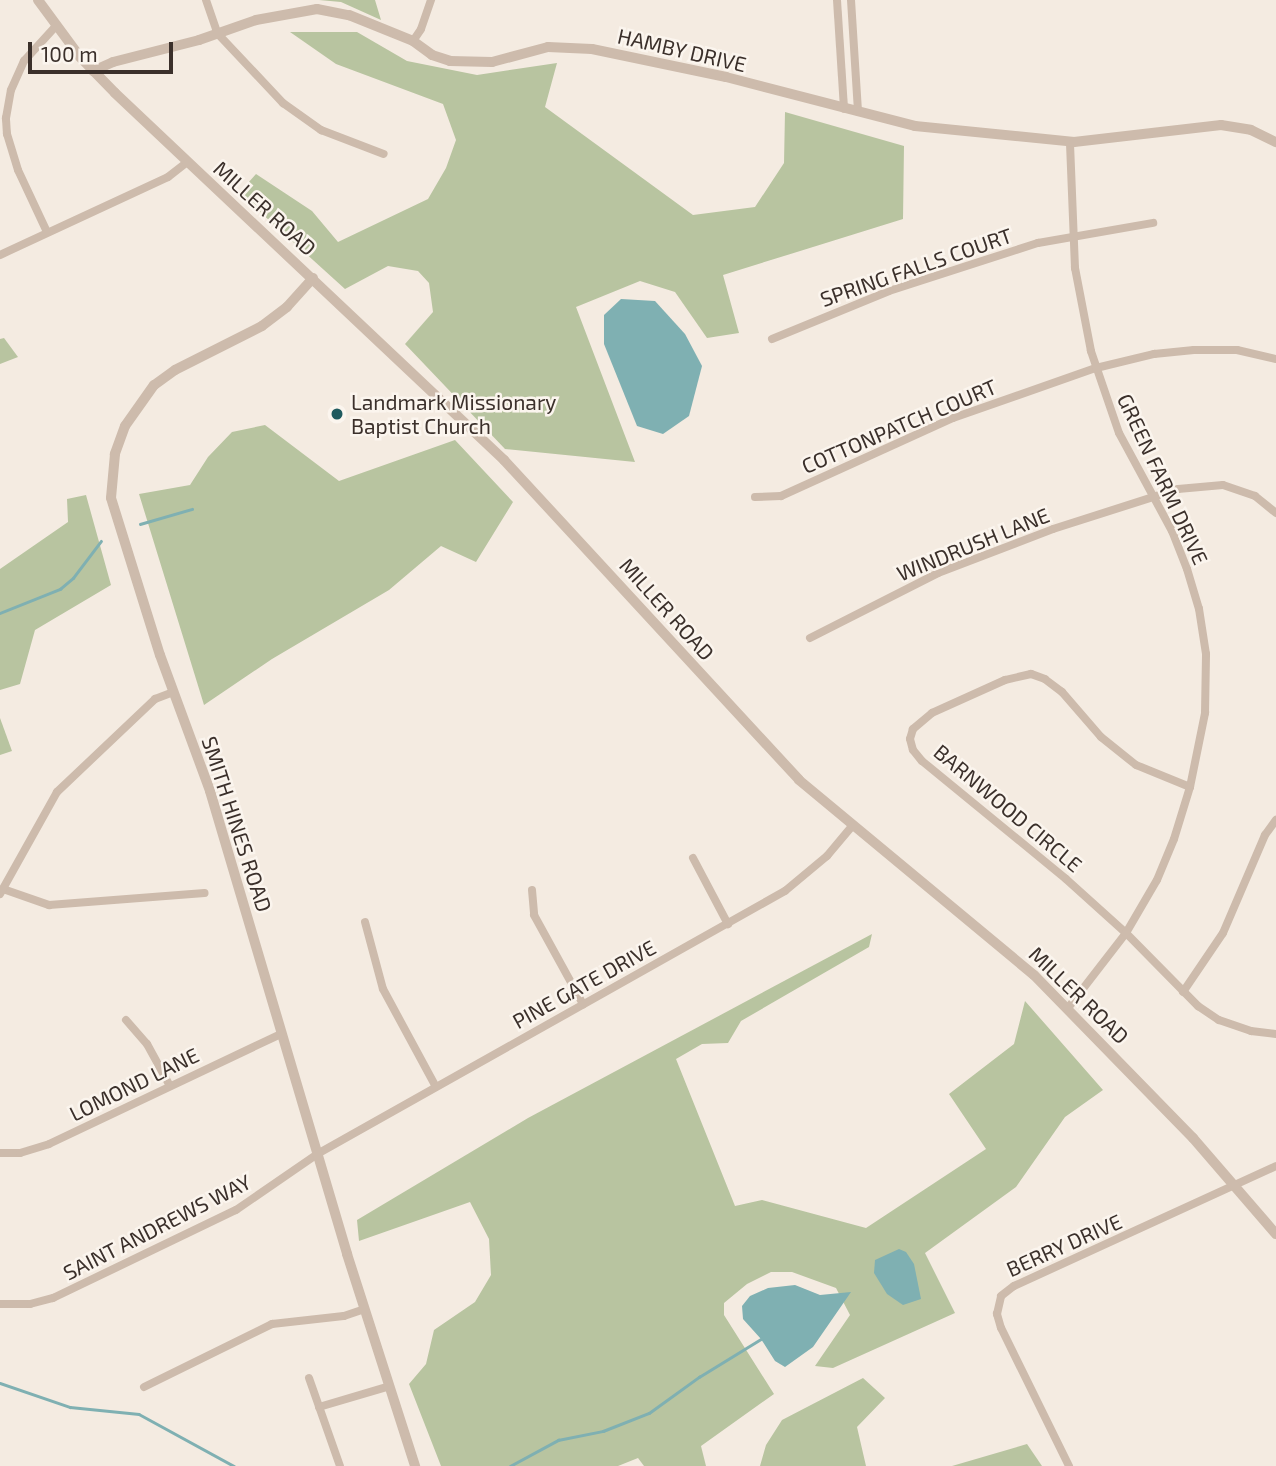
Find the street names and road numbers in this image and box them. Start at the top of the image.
street label: HAMBY DRIVE [615,23,749,77]
street label: MILLER ROAD [209,156,321,260]
street label: SPRING FALLS COURT [817,222,1015,312]
street label: COTTONPATCH COURT [798,374,1000,478]
street label: GREEN FARM DRIVE [1112,390,1214,568]
street label: WINDRUSH LANE [893,502,1053,586]
street label: MILLER ROAD [615,553,719,665]
street label: SMITH HINES ROAD [197,733,277,915]
street label: BARNWOOD CIRCLE [929,739,1087,877]
street label: PINE GATE DRIVE [508,934,660,1034]
street label: MILLER ROAD [1024,941,1134,1049]
street label: LOMOND LANE [65,1042,203,1126]
street label: SAINT ANDREWS WAY [58,1168,256,1286]
street label: BERRY DRIVE [1002,1208,1126,1282]

